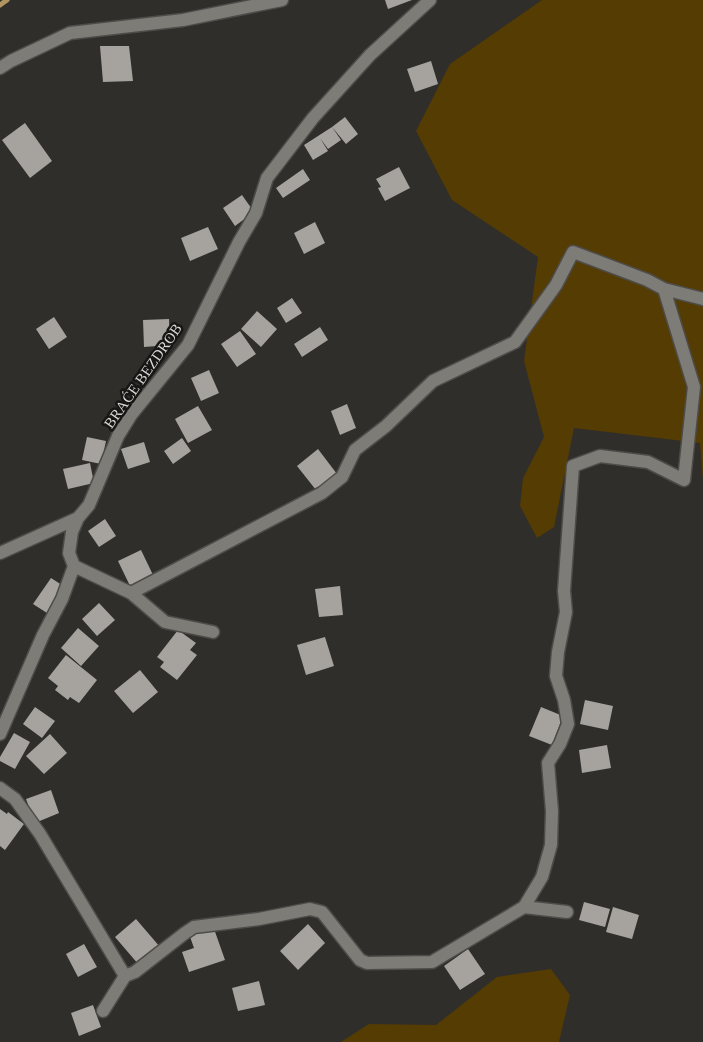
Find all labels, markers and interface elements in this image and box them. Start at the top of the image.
street label: BRAĆE BEZDROB [101,321,185,431]

